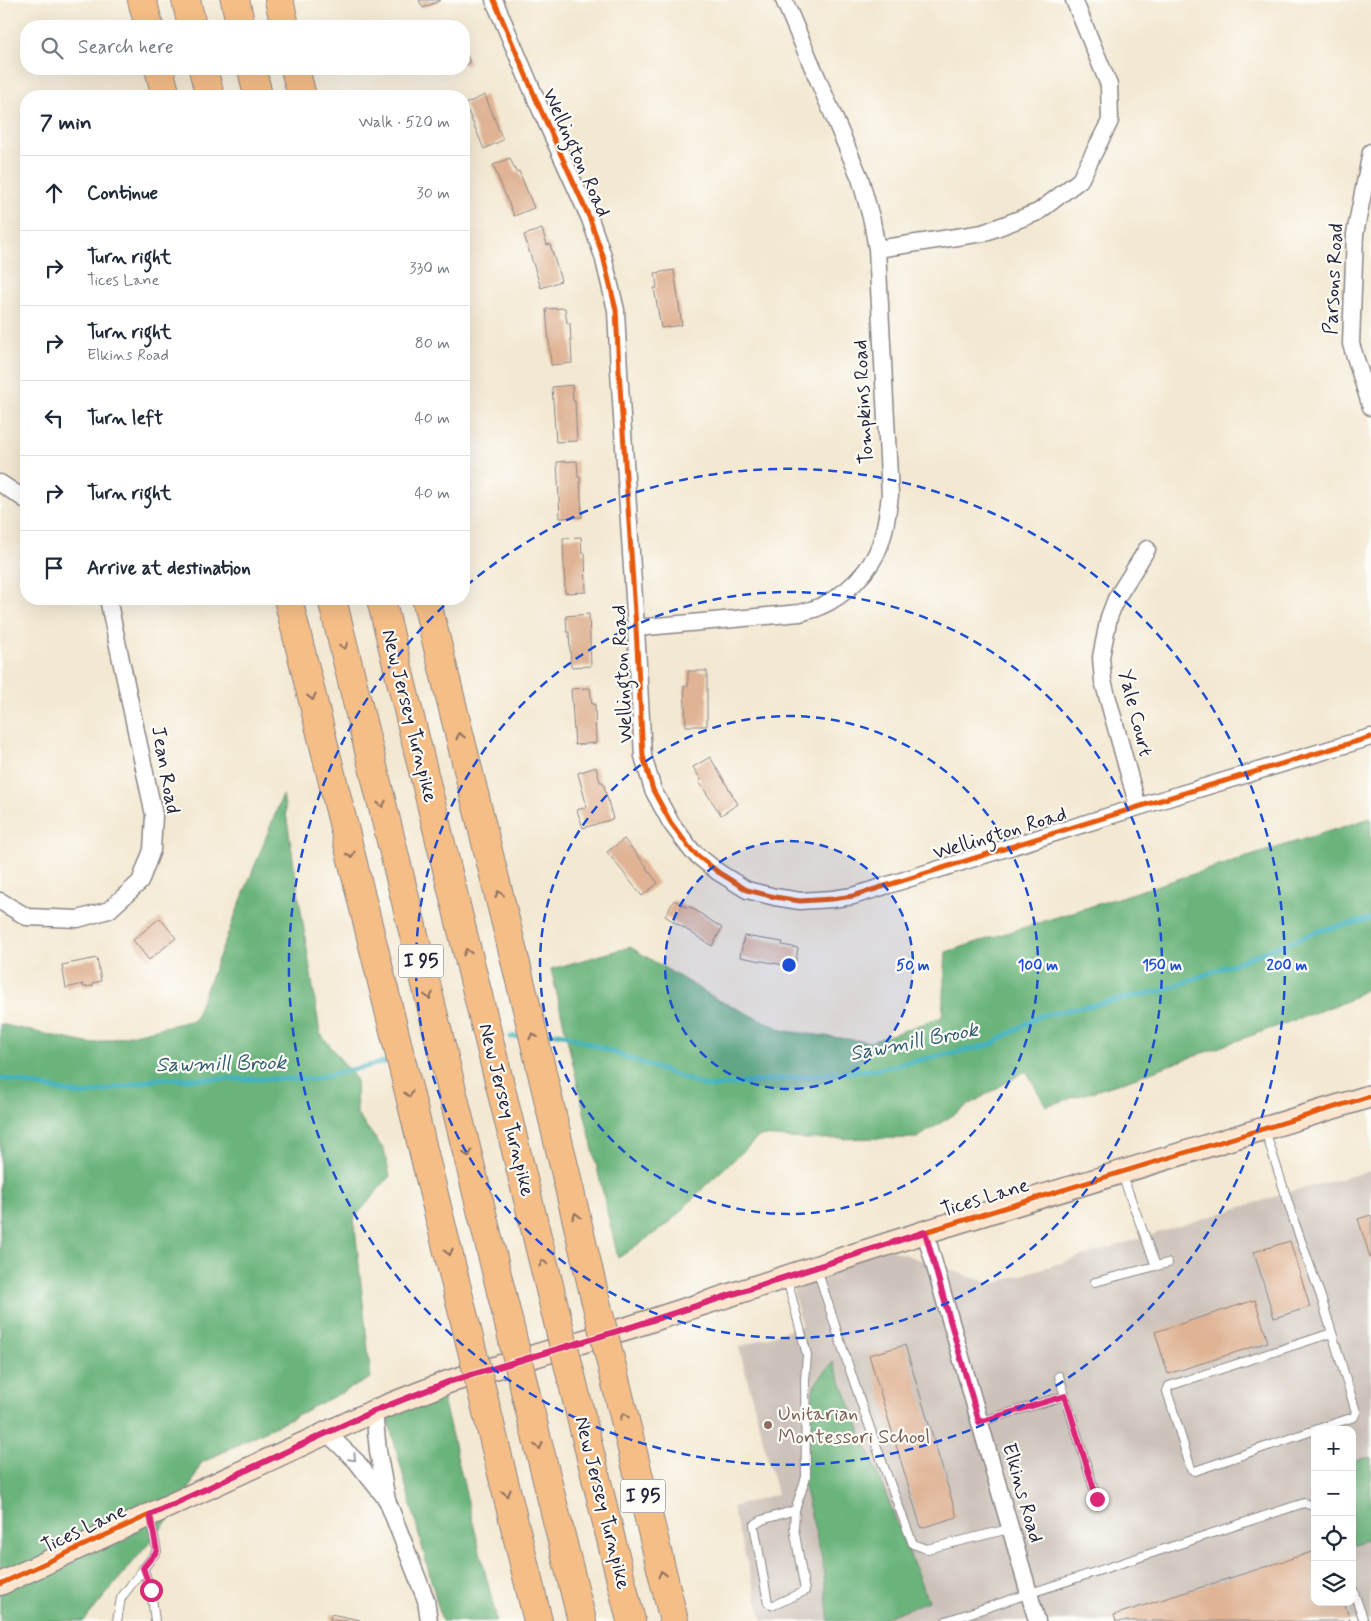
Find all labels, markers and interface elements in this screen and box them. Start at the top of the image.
search box [20,20,470,75]
icon: search [38,34,66,62]
text: Search here [78,35,174,60]
street label: Wellington Road [534,84,616,222]
text: 7 min [40,109,92,137]
text: Walk · 520 m [358,112,450,133]
icon: ahead [40,179,68,207]
text: Continue [87,181,158,206]
text: 30 m [417,183,450,204]
street label: Parsons Road [1318,223,1350,335]
text: Turn right [87,245,171,270]
icon: right [40,254,68,282]
text: 330 m [409,258,450,279]
text: Tices Lane [87,270,159,291]
text: Turn right [87,320,171,345]
icon: right [40,329,68,357]
text: 80 m [415,333,450,354]
street label: Tompkins Road [847,339,881,465]
text: Elkins Road [87,345,169,366]
icon: left [40,404,68,432]
text: Turn left [87,406,163,431]
text: 40 m [414,408,450,429]
icon: right [40,479,68,507]
text: Turn right [87,481,171,506]
text: 40 m [414,483,450,504]
icon: arrive [40,554,68,582]
text: Arrive at destination [87,556,251,581]
street label: Wellington Road [606,604,642,744]
street label: New Jersey Turnpike [374,627,444,805]
one-way arrow [338,642,349,651]
street label: Yale Court [1111,667,1159,759]
one-way arrow [306,693,317,702]
street label: Jean Road [144,724,186,816]
one-way arrow [455,732,466,741]
one-way arrow [376,799,387,808]
street label: Wellington Road [930,801,1071,869]
one-way arrow [345,850,356,859]
one-way arrow [494,890,504,898]
road number: I 95 [398,944,444,978]
one-way arrow [462,948,473,957]
centre of rings [780,956,798,974]
text: 50 m [896,956,930,976]
text: 100 m [1018,956,1058,976]
text: 150 m [1142,956,1182,976]
text: 200 m [1267,956,1308,976]
one-way arrow [423,991,434,1000]
water label: Sawmill Brook [848,1016,982,1068]
street label: New Jersey Turnpike [471,1021,541,1199]
one-way arrow [528,1032,539,1041]
water label: Sawmill Brook [156,1049,288,1079]
one-way arrow [404,1090,414,1098]
one-way arrow [462,1149,473,1158]
street label: Tices Lane [938,1172,1032,1224]
one-way arrow [571,1212,582,1221]
one-way arrow [443,1248,453,1256]
one-way arrow [539,1259,549,1267]
place label: Unitarian Montessori School [778,1401,930,1451]
one-way arrow [619,1411,630,1420]
street label: New Jersey Turnpike [567,1414,637,1592]
marker: Unitarian Montessori School [762,1419,774,1431]
map controls [1311,1426,1356,1606]
button: + [1311,1426,1356,1471]
street label: Elkins Road [995,1440,1049,1546]
one-way arrow [533,1441,544,1450]
one-way arrow [347,1452,356,1461]
button: − [1311,1471,1356,1516]
road number: I 95 [620,1480,666,1512]
one-way arrow [501,1488,512,1497]
route end [1086,1488,1109,1511]
street label: Tices Lane [37,1498,131,1560]
button: locate [1311,1516,1356,1561]
button: layers [1311,1561,1356,1606]
one-way arrow [657,1569,668,1578]
route start [140,1579,163,1602]

